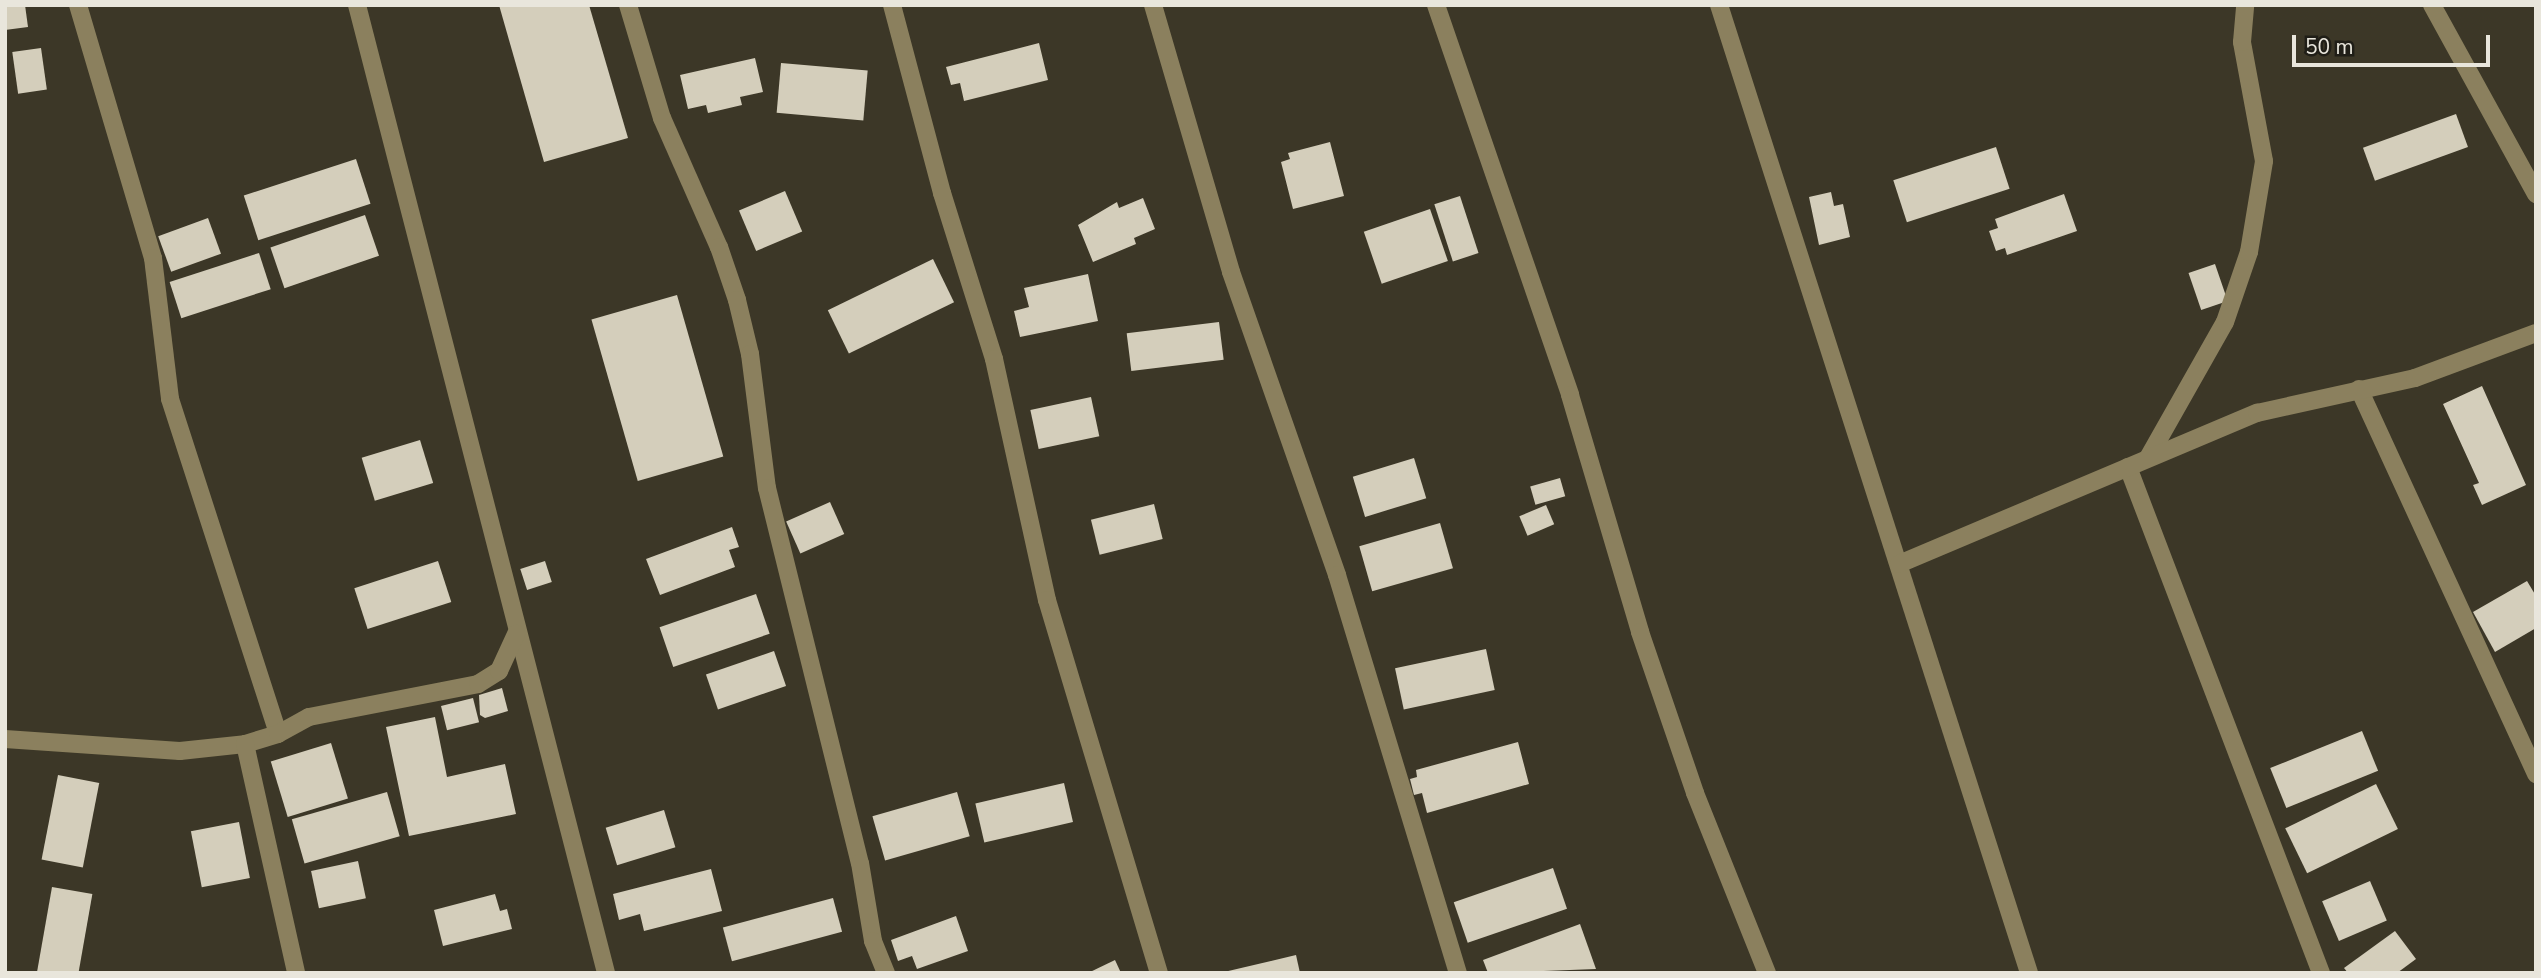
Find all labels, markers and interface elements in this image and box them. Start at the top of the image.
scale bar [2296,21,2494,65]
text: 50 m [2305,33,2354,61]

